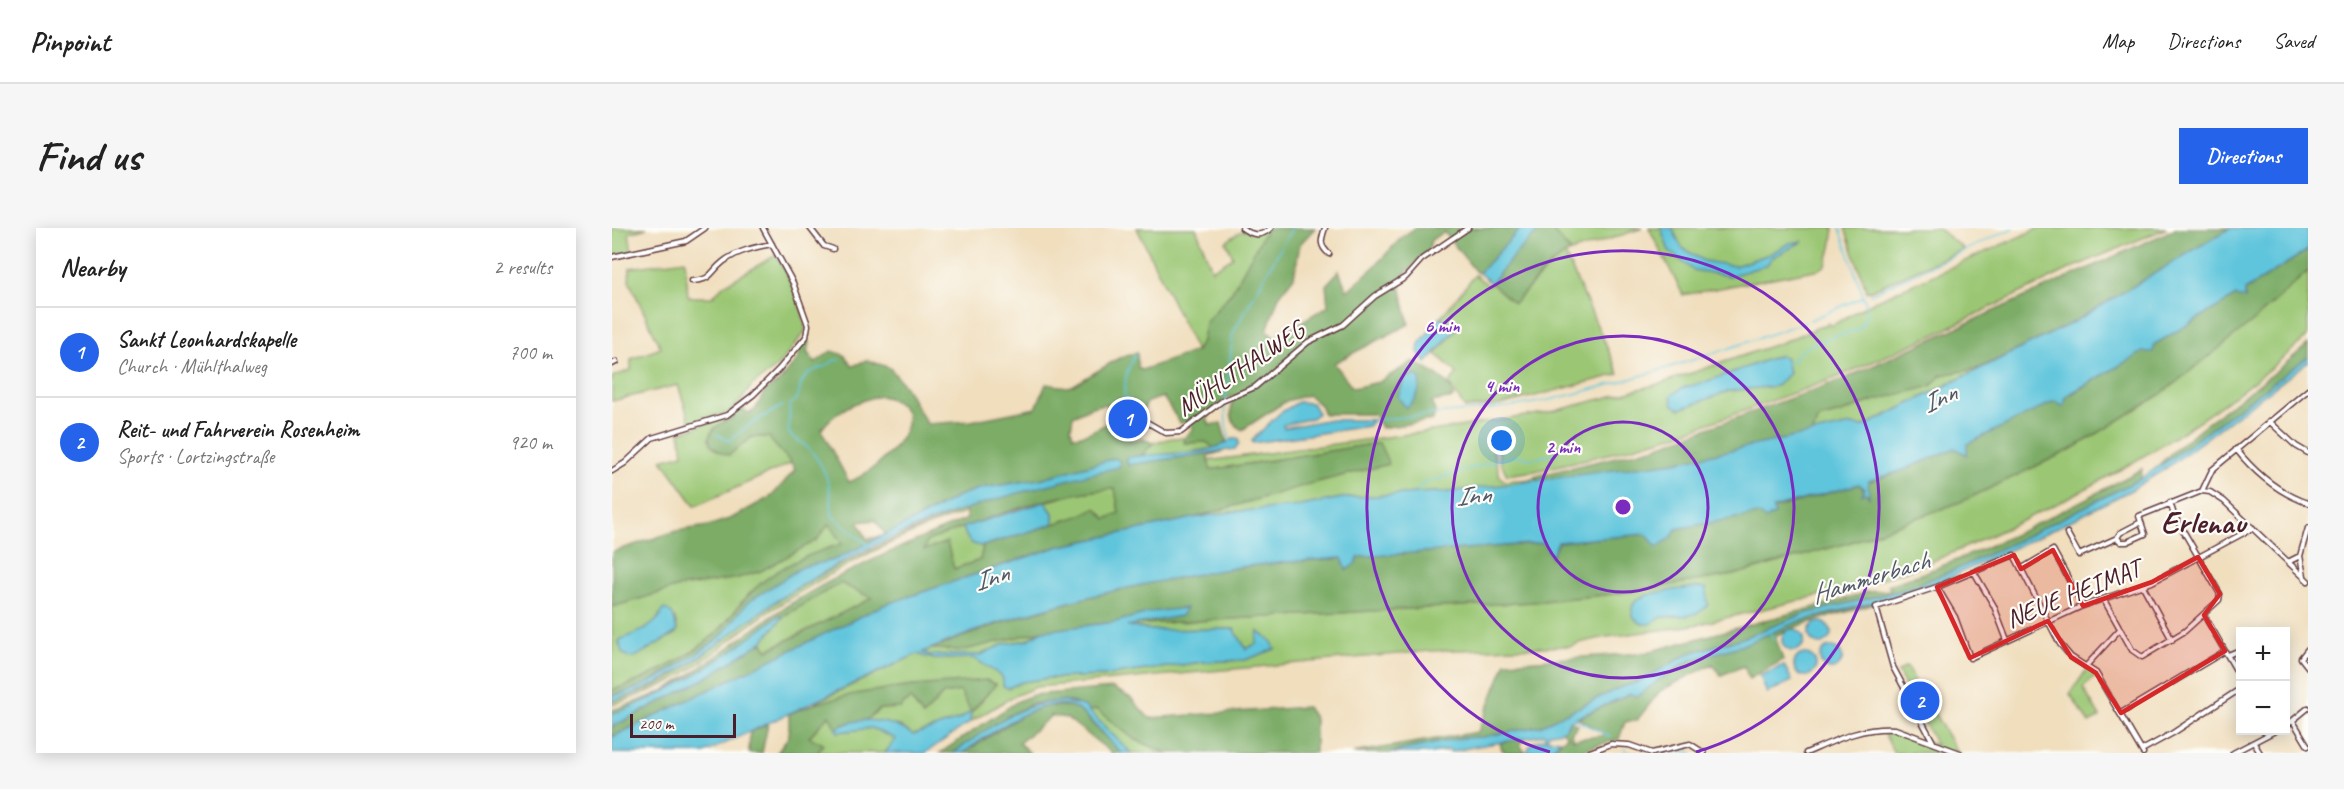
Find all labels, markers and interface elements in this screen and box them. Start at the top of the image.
text: Pinpoint [30,24,110,59]
text: Map [2102,28,2134,54]
text: Directions [2167,28,2240,54]
text: Saved [2273,28,2314,54]
button: Directions [2179,128,2308,184]
text: Find us [36,130,141,183]
text: Nearby [60,251,125,284]
text: 2 results [493,255,552,280]
street label: MÜHLTHALWEG [1170,312,1314,423]
text: 6 min [1425,315,1460,337]
text: Sankt Leonhardskapelle [117,326,296,354]
text: 1 [75,340,84,365]
text: 700 m [509,340,552,365]
text: Church · Mühlthalweg [117,354,267,379]
water label: Inn [1916,374,1965,421]
text: 4 min [1485,375,1520,397]
pin: 1 [1108,396,1148,441]
text: Reit- und Fahrverein Rosenheim [117,416,359,444]
your location [1487,426,1516,455]
text: 2 [75,430,84,455]
text: 920 m [509,430,552,455]
text: 2 min [1546,436,1581,458]
text: Sports · Lortzingstraße [117,444,274,469]
water label: Inn [1454,476,1495,513]
centre of rings [1613,497,1633,517]
district label: Erlenau [2161,502,2248,543]
water label: Hammerbach [1807,542,1935,611]
street label: NEUE HEIMAT [2001,550,2150,635]
water label: Inn [969,555,1016,599]
map controls [2236,627,2290,735]
button: + [2236,627,2290,681]
pin: 2 [1900,678,1940,724]
button: − [2236,681,2290,735]
scale bar [630,711,736,738]
text: 200 m [639,714,673,734]

